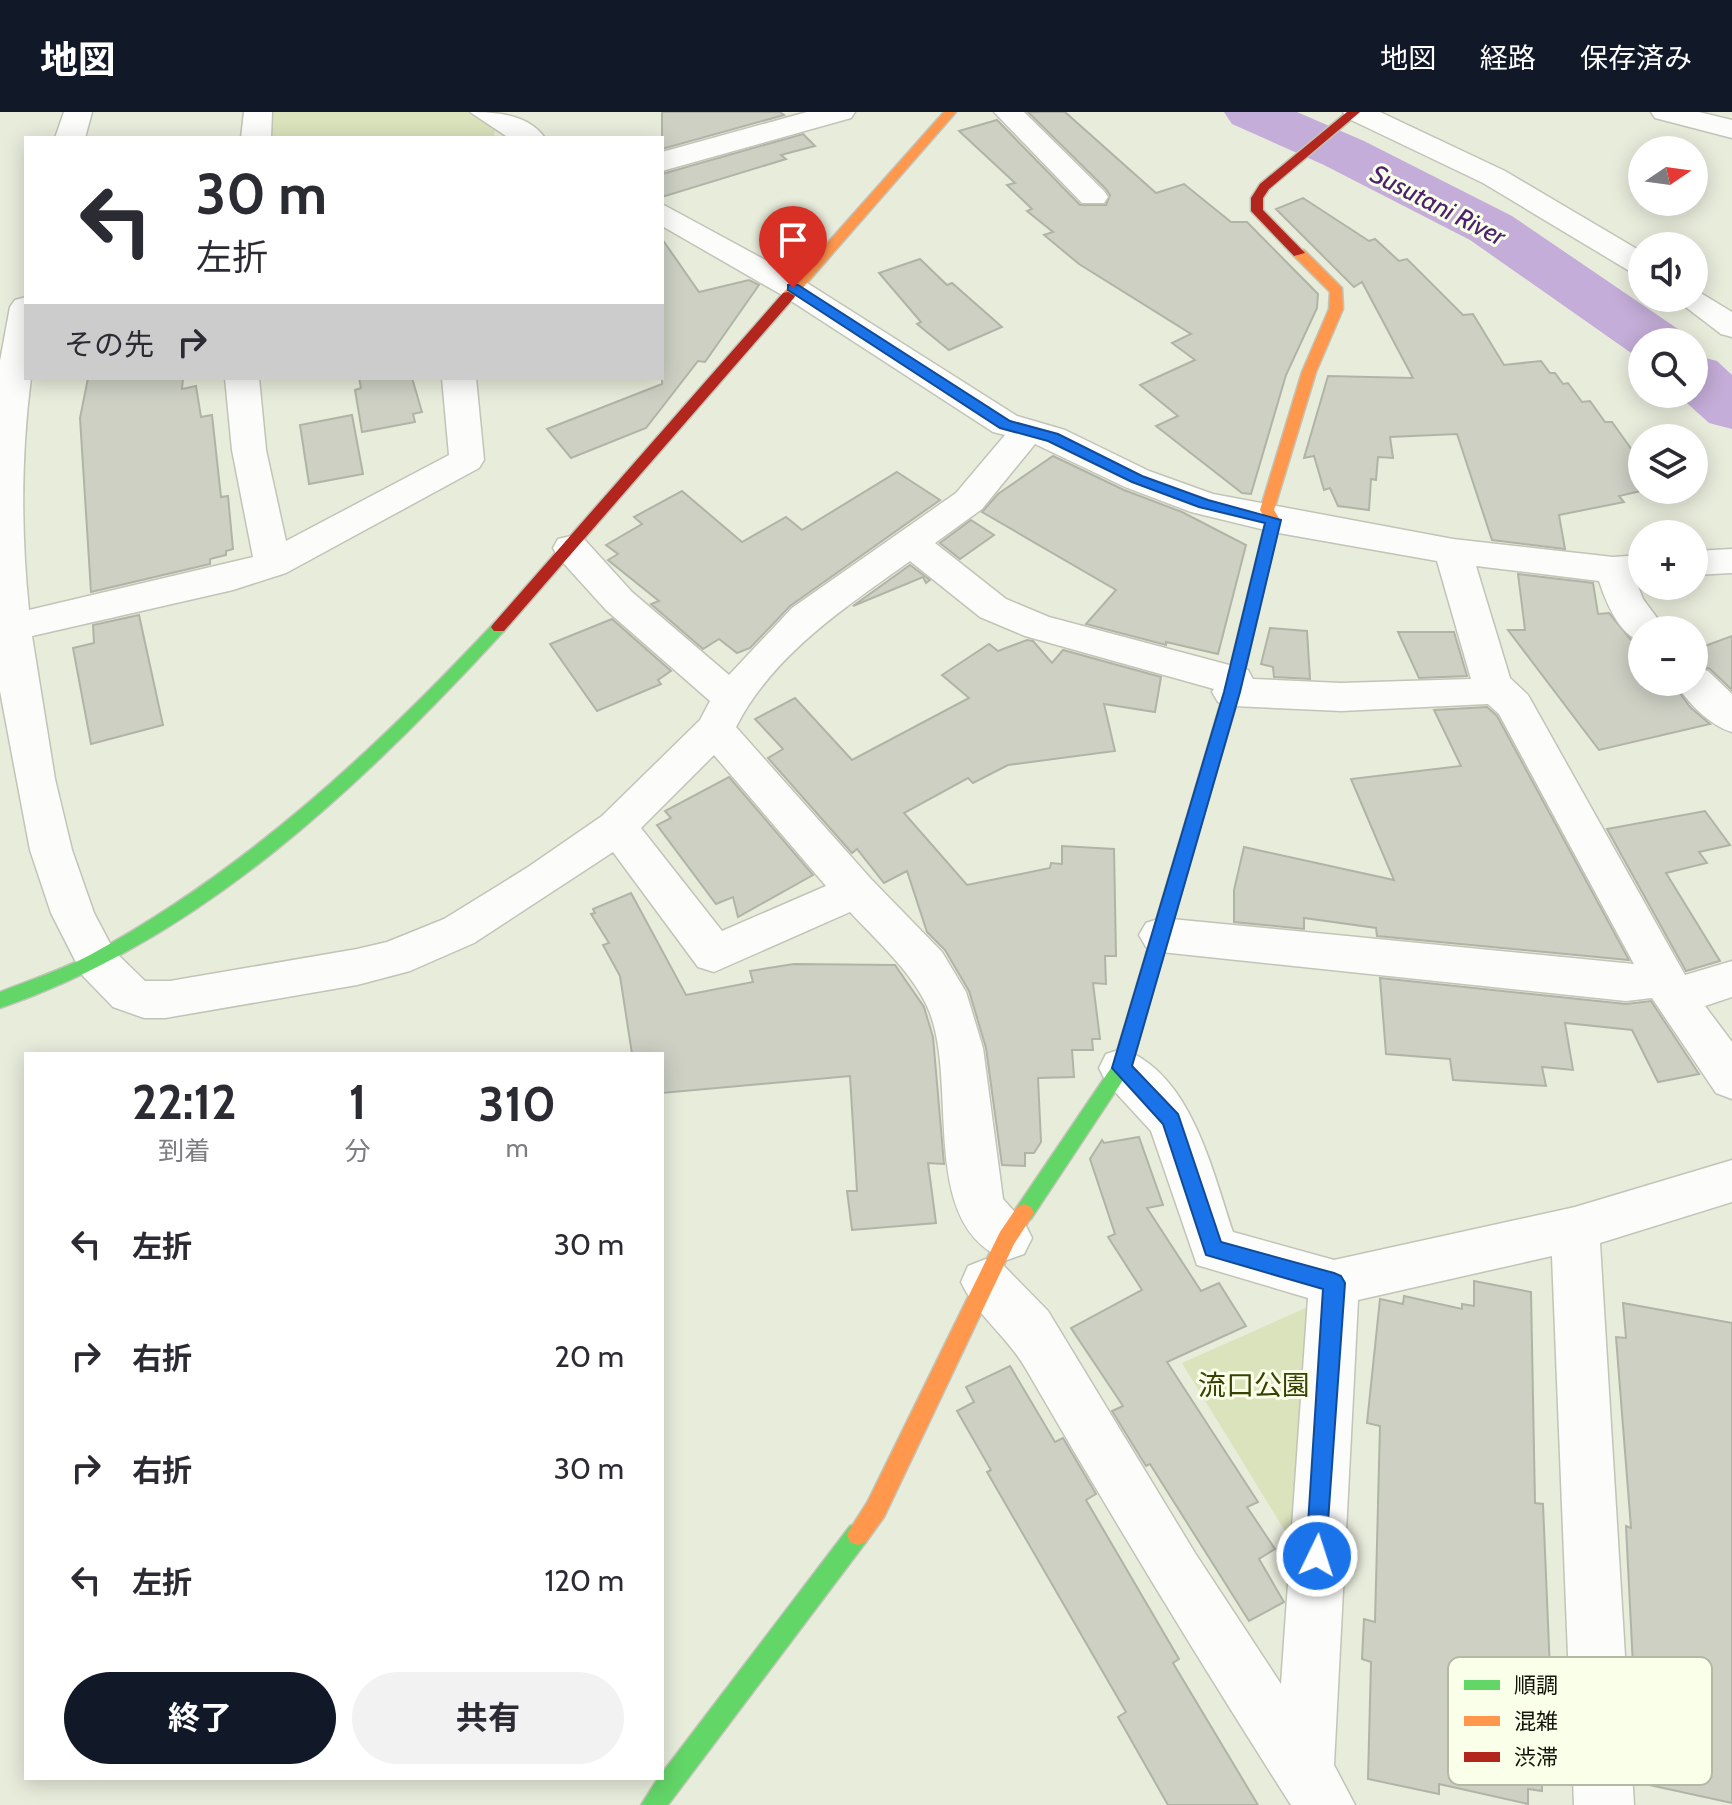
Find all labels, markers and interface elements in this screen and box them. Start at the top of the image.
text: 地図 [40,36,116,83]
text: 地図 [1380,41,1436,75]
text: 経路 [1480,41,1536,75]
text: 保存済み [1580,41,1692,75]
north arrow [1628,136,1708,216]
map controls [1628,136,1708,696]
water label: Susutani River [1365,157,1512,253]
text: 30 m [196,160,327,228]
icon: left [64,168,168,272]
pin [759,206,827,288]
icon: arrive [771,218,815,262]
button: sound [1628,232,1708,312]
text: 左折 [196,235,268,279]
icon: right [170,320,214,364]
text: その先 [64,326,154,363]
button: search [1628,328,1708,408]
button: layers [1628,424,1708,504]
button: + [1628,520,1708,600]
button: − [1628,616,1708,696]
text: 22:12 [132,1073,237,1131]
text: 1 [349,1073,366,1131]
text: 310 [479,1075,556,1133]
text: m [506,1132,529,1164]
text: 到着 [158,1135,210,1167]
text: 分 [345,1135,371,1167]
icon: left [64,1222,108,1266]
text: 30 m [554,1226,624,1263]
text: 左折 [132,1228,192,1265]
icon: right [64,1334,108,1378]
text: 20 m [554,1338,624,1375]
text: 右折 [132,1340,192,1377]
park label: 流口公園 [1198,1368,1310,1402]
icon: right [64,1446,108,1490]
text: 30 m [554,1450,624,1487]
text: 右折 [132,1452,192,1489]
position arrow [1275,1514,1359,1598]
icon: left [64,1558,108,1602]
text: 120 m [544,1562,624,1599]
text: 左折 [132,1564,192,1601]
legend [1448,1657,1712,1785]
button: 終了 [64,1672,336,1764]
button: 共有 [352,1672,624,1764]
text: 順調 [1514,1672,1558,1699]
text: 混雑 [1514,1708,1558,1735]
text: 渋滞 [1514,1744,1558,1771]

